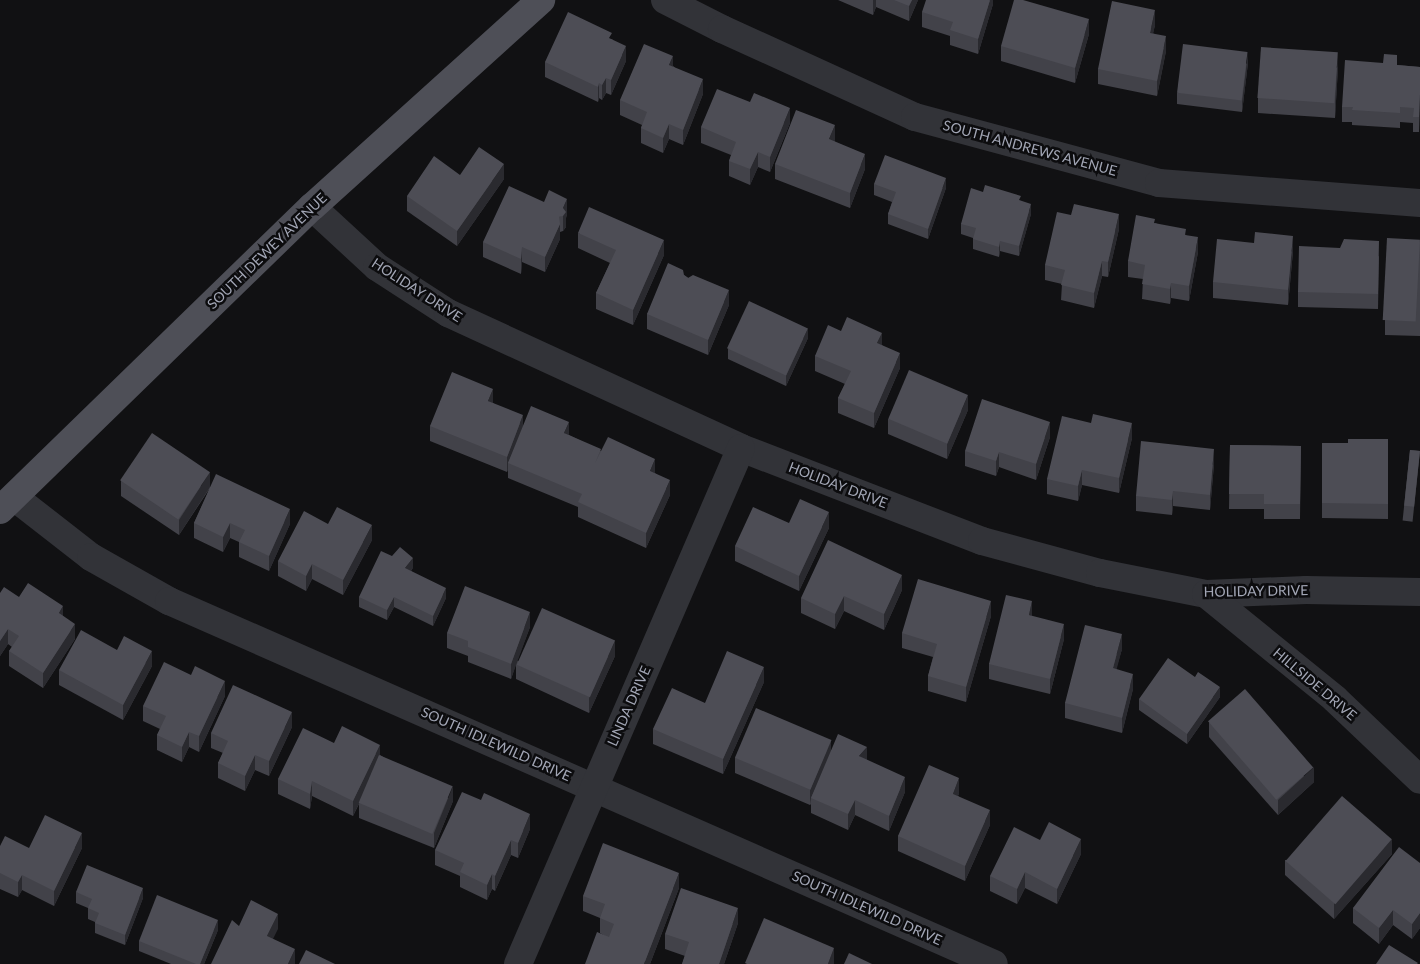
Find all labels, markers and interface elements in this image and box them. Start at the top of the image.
street label: SOUTH ANDREWS AVENUE [941,117,1119,179]
street label: SOUTH DEWEY AVENUE [203,189,331,313]
street label: HOLIDAY DRIVE [368,254,466,326]
street label: HOLIDAY DRIVE [786,458,890,512]
street label: HOLIDAY DRIVE [1203,582,1309,600]
street label: HILLSIDE DRIVE [1270,644,1360,724]
street label: LINDA DRIVE [604,663,654,749]
street label: SOUTH IDLEWILD DRIVE [418,703,574,785]
street label: SOUTH IDLEWILD DRIVE [789,867,945,949]

